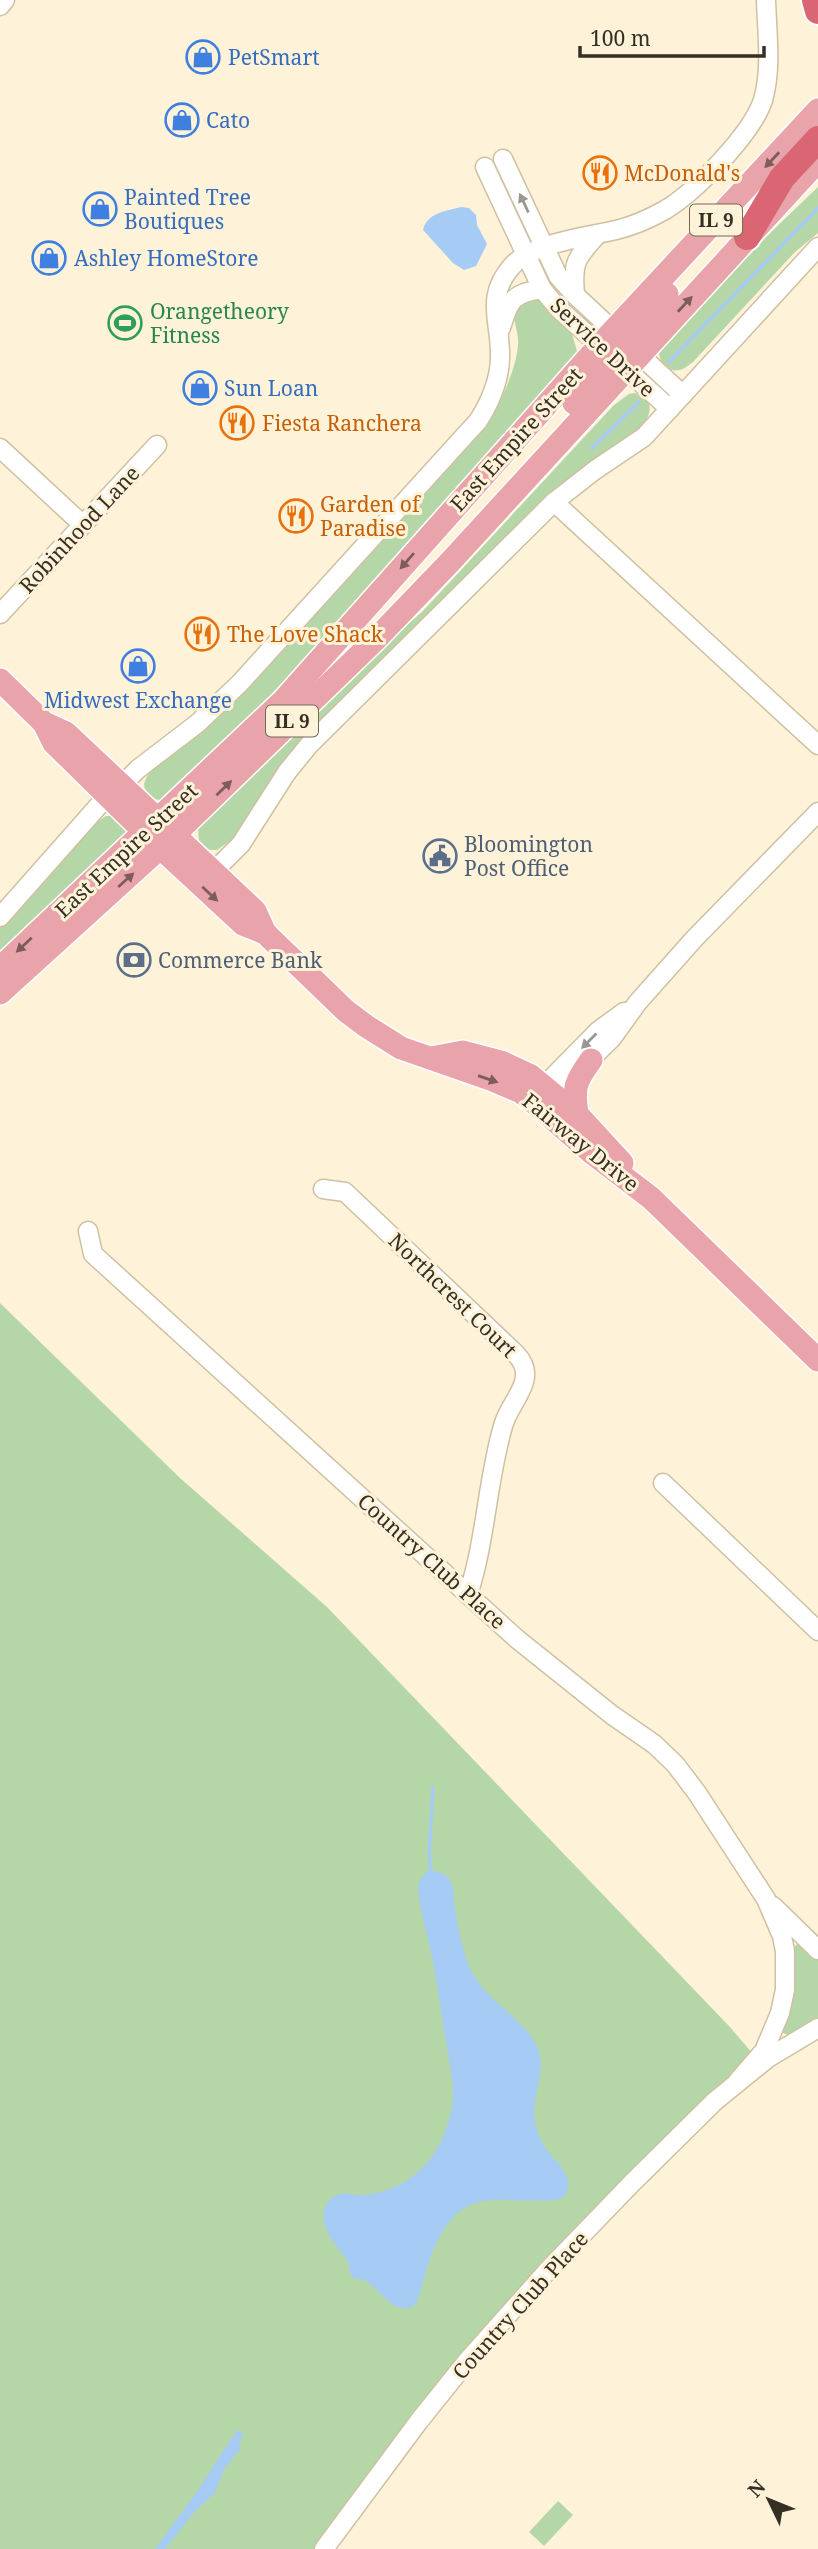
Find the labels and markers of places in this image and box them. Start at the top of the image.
shop icon: PetSmart [184,38,222,76]
place label: PetSmart [228,43,320,71]
shop icon: Cato [163,101,201,139]
place label: Cato [206,106,250,134]
restaurant icon: McDonald's [581,154,619,192]
place label: McDonald's [624,159,740,187]
place label: Painted Tree Boutiques [124,183,251,235]
shop icon: Painted Tree Boutiques [81,190,119,228]
shop icon: Ashley HomeStore [30,239,68,277]
place label: Ashley HomeStore [74,244,259,272]
place label: Orangetheory Fitness [150,297,289,349]
sports icon: Orangetheory Fitness [106,304,144,342]
shop icon: Sun Loan [181,369,219,407]
place label: Sun Loan [224,374,318,402]
restaurant icon: Fiesta Ranchera [218,404,256,442]
place label: Fiesta Ranchera [262,409,422,437]
place label: Garden of Paradise [320,490,422,542]
restaurant icon: Garden of Paradise [277,497,315,535]
restaurant icon: The Love Shack [183,615,221,653]
place label: The Love Shack [227,620,384,648]
shop icon: Midwest Exchange [119,647,157,685]
place label: Midwest Exchange [44,686,232,714]
place label: Bloomington Post Office [464,830,593,882]
public building icon: Bloomington Post Office [421,837,459,875]
bank icon: Commerce Bank [115,941,153,979]
place label: Commerce Bank [158,946,323,974]

